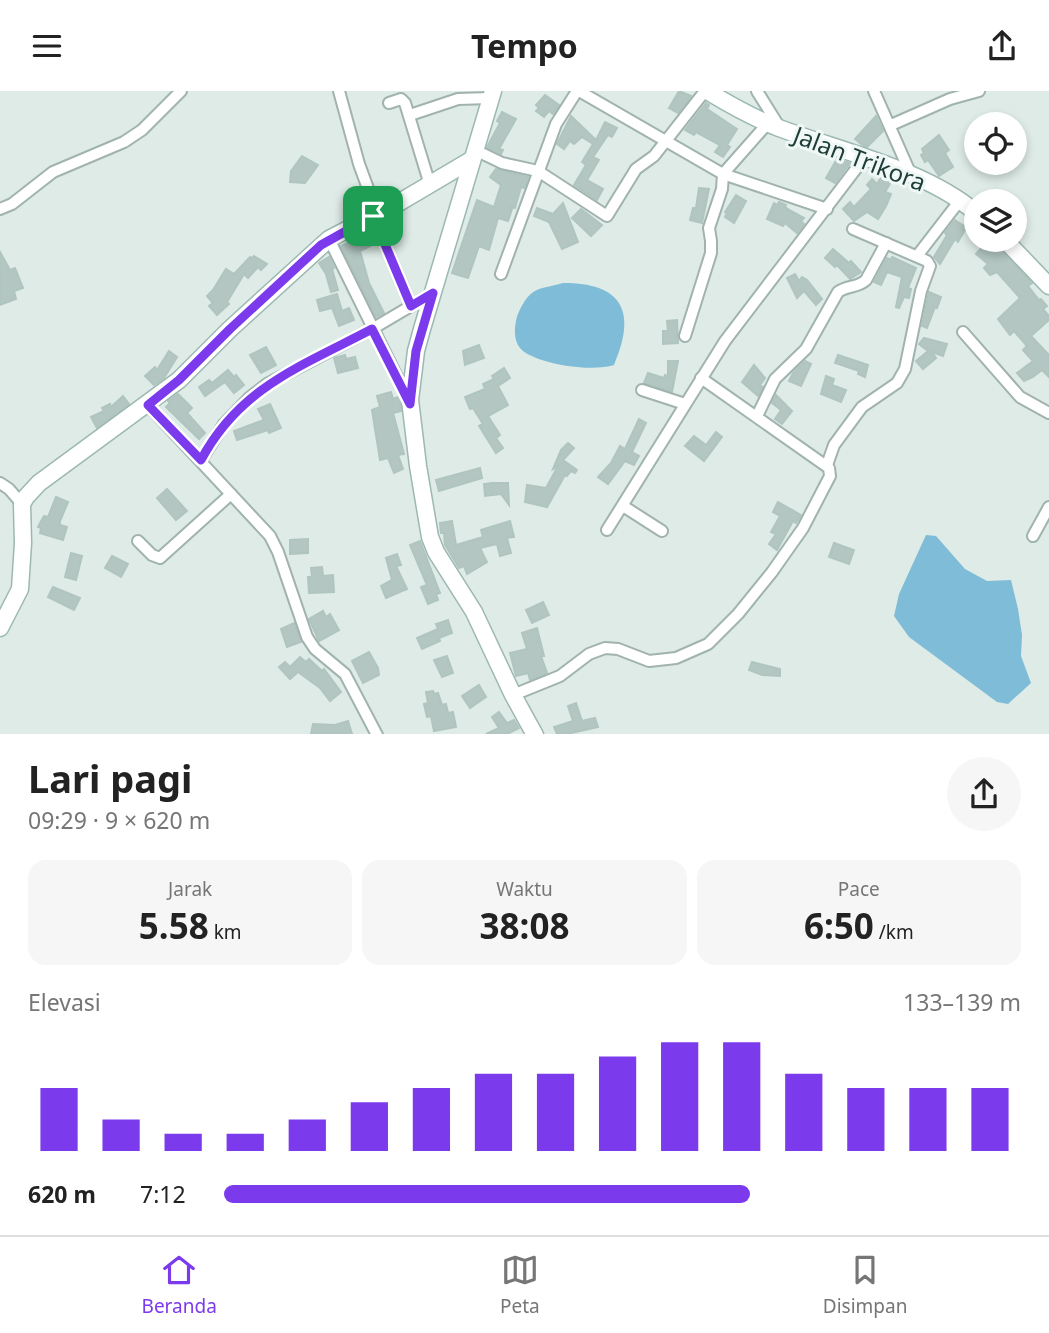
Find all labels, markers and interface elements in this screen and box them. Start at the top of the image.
text: Tempo [471,24,578,67]
icon: menu [28,27,66,65]
icon: share [983,27,1021,65]
map controls [964,112,1027,252]
button: locate [964,112,1027,175]
street label: Jalan Trikora [787,117,931,198]
pin [343,186,403,246]
button: layers [964,189,1027,252]
icon: arrive [354,197,392,235]
text: Lari pagi [28,752,192,804]
button: share [947,757,1021,831]
text: 09:29 · 9 × 620 m [28,804,210,836]
text: Jarak [168,876,212,902]
text: Waktu [496,876,553,902]
text: Pace [838,876,880,902]
text: 5.58 [139,902,209,949]
text: 38:08 [480,902,569,949]
text: 6:50 [804,902,874,949]
text: km [209,919,242,945]
text: /km [874,919,914,945]
text: Elevasi [28,986,101,1018]
text: 133–139 m [903,986,1021,1018]
text: 620 m [28,1178,96,1210]
text: 7:12 [140,1178,186,1210]
tab: Beranda [142,1251,217,1319]
tab: Peta [500,1251,540,1319]
tab: Disimpan [823,1251,907,1319]

